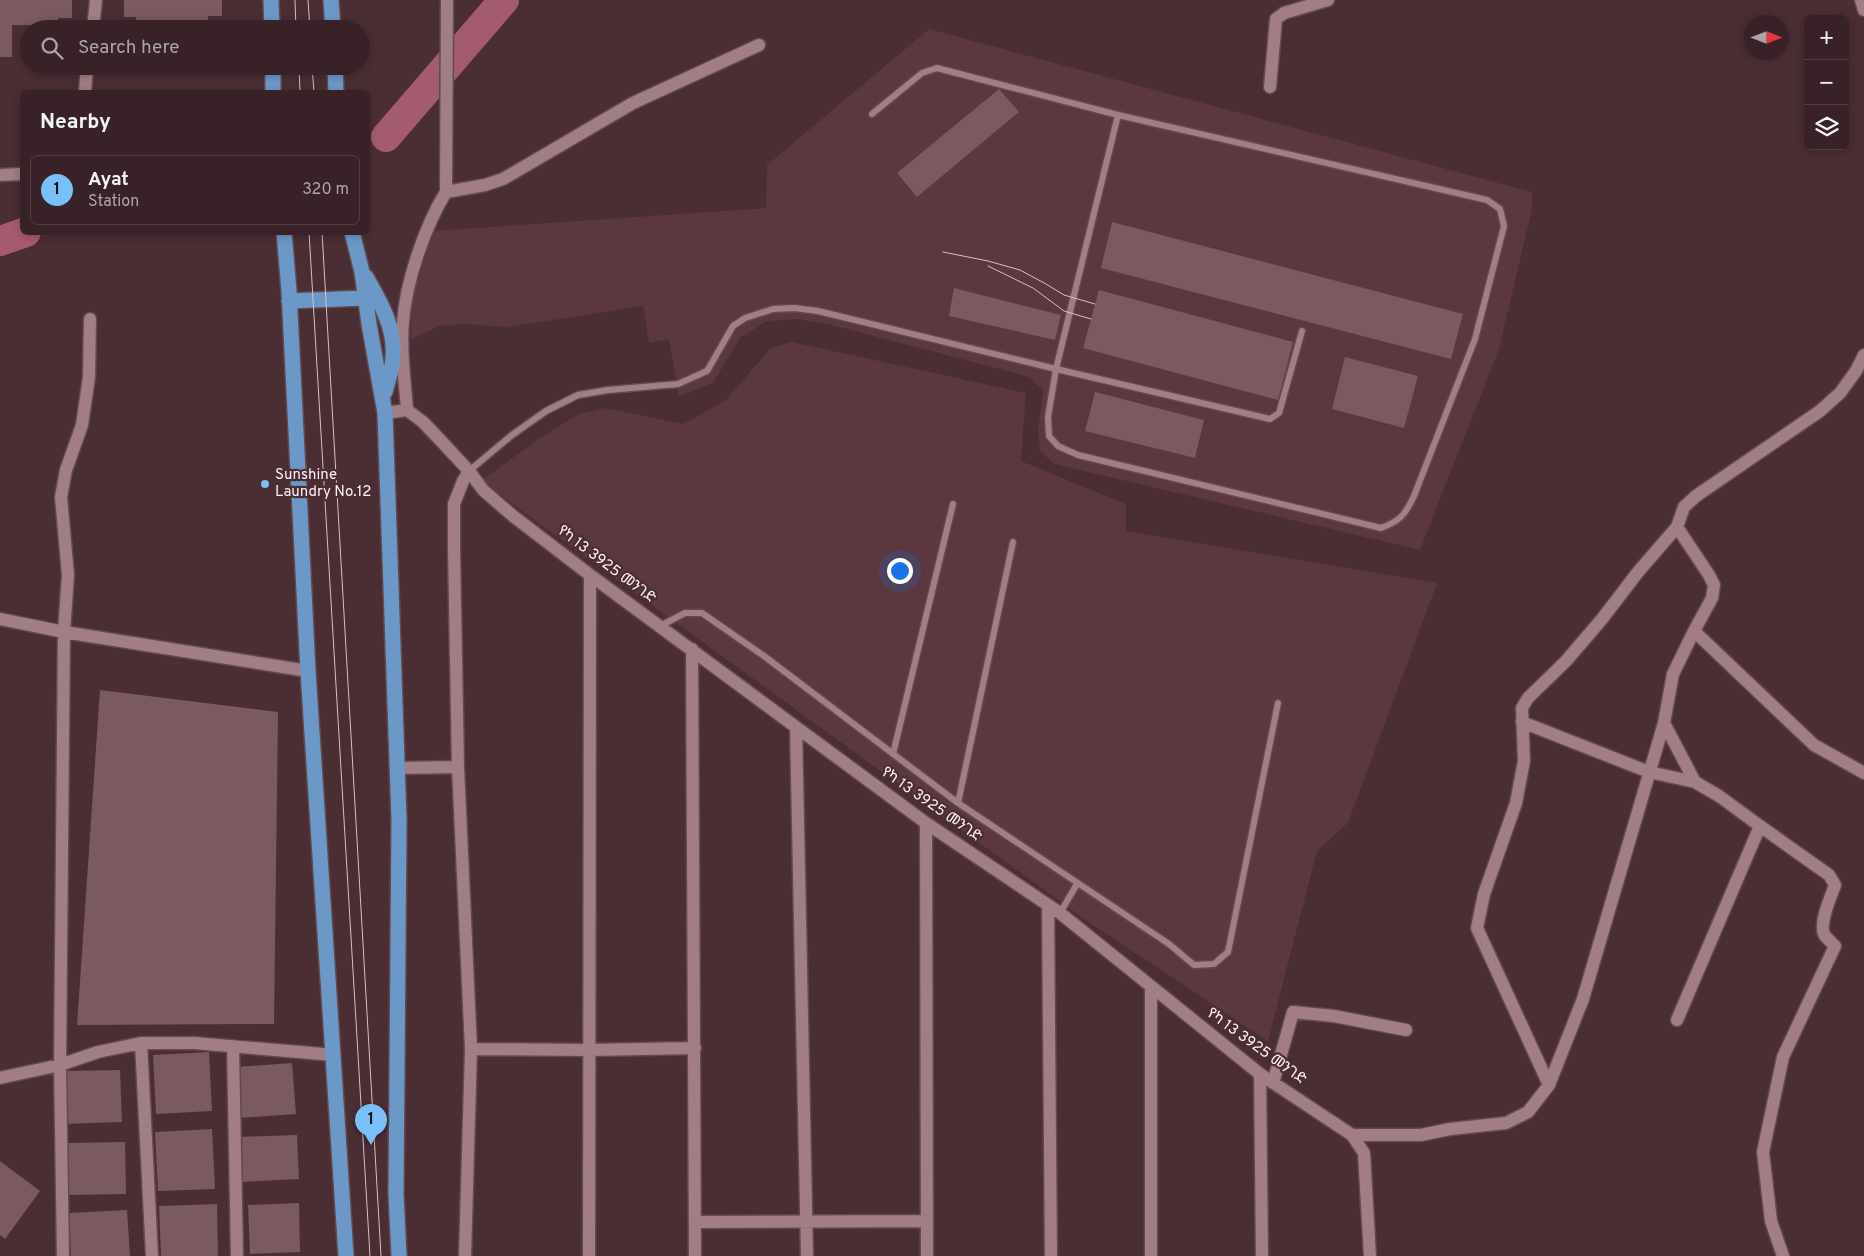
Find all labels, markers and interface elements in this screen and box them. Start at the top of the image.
north arrow [1744,15,1789,60]
map controls [1804,15,1849,150]
button: + [1804,15,1849,60]
search box [20,20,370,75]
icon: search [38,34,66,62]
text: Search here [78,36,180,60]
button: − [1804,60,1849,105]
button: layers [1804,105,1849,150]
text: Nearby [40,109,111,136]
text: Ayat [88,168,129,192]
text: 1 [54,180,60,200]
text: 320 m [302,180,349,200]
text: Station [88,192,139,212]
place label: Sunshine Laundry No.12 [275,466,371,502]
marker: Sunshine Laundry No.12 [259,478,271,490]
street label: የካ 13 3925 መንገድ [553,522,659,608]
your location [887,558,913,584]
street label: የካ 13 3925 መንገድ [877,763,985,847]
street label: የካ 13 3925 መንገድ [1203,1005,1310,1090]
pin: 1 [355,1104,387,1145]

